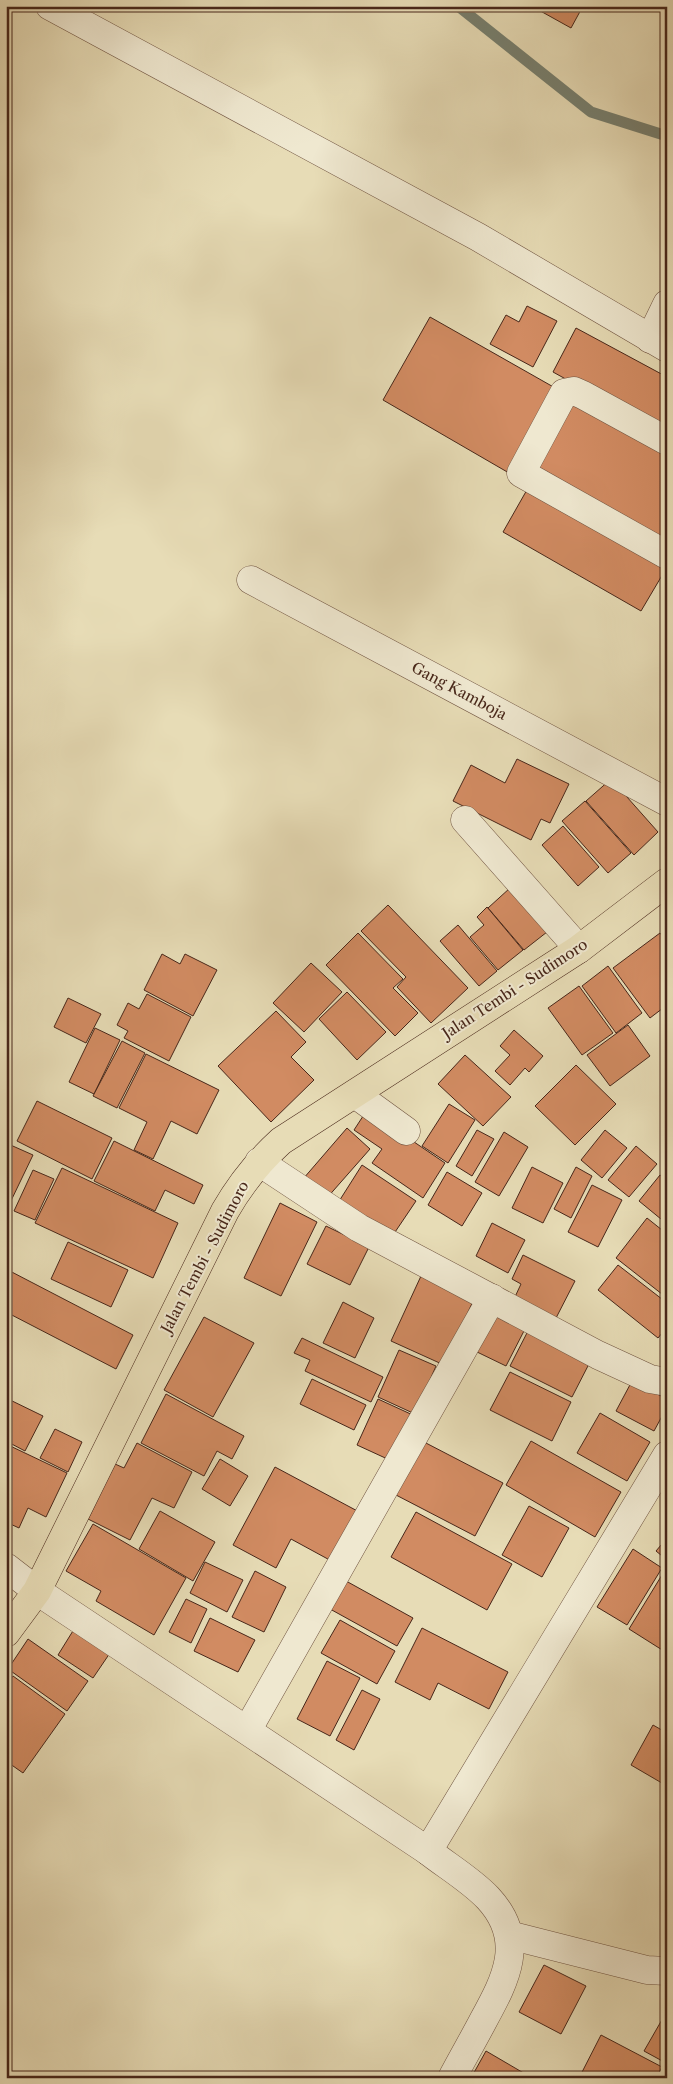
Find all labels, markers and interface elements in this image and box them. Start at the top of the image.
street label: Gang Kamboja [408,657,510,724]
street label: Jalan Tembi - Sudimoro [437,934,591,1044]
street label: Jalan Tembi - Sudimoro [155,1178,253,1338]

